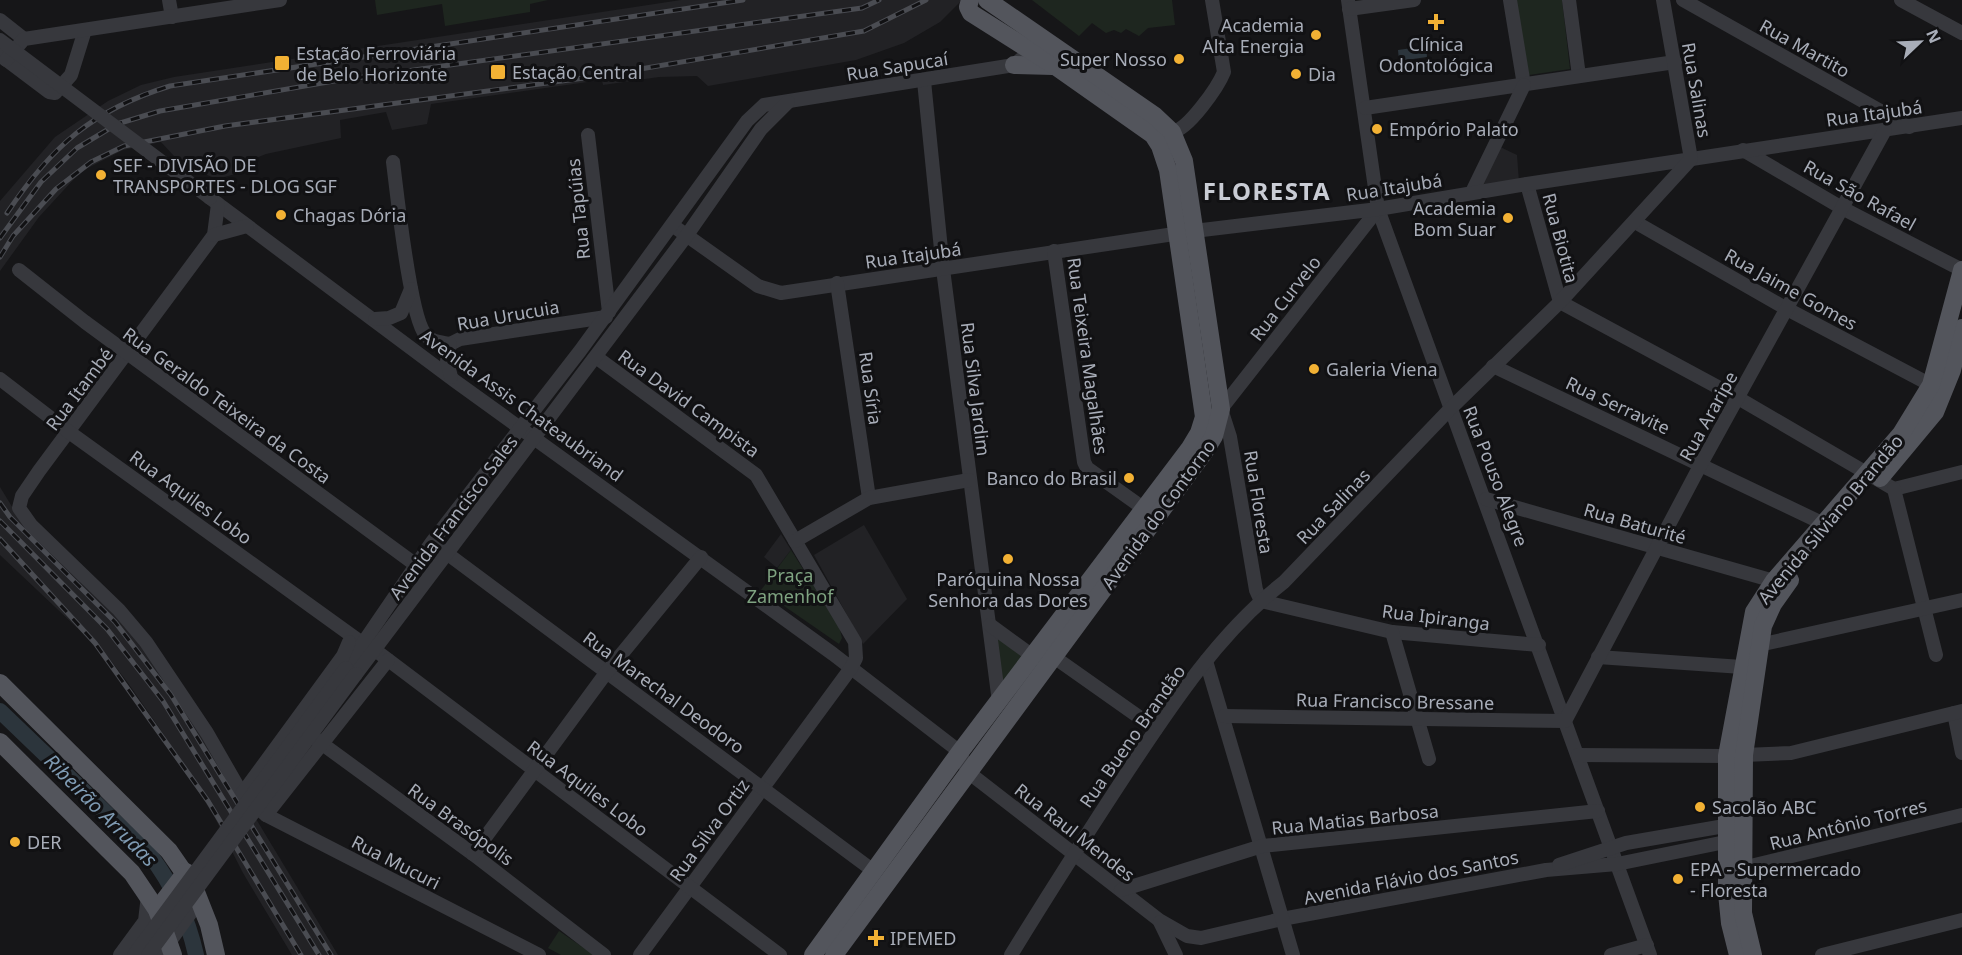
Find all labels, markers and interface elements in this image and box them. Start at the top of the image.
north arrow [1890,12,1950,72]
place label: Academia Alta Energia [1202,13,1304,58]
marker: Clínica Odontológica [1427,13,1445,31]
street label: Rua Martito [1756,13,1854,83]
text: N [1921,26,1946,46]
marker: Academia Alta Energia [1309,28,1323,42]
place label: Clínica Odontológica [1379,32,1493,77]
place label: Estação Ferroviária de Belo Horizonte [296,41,456,86]
street label: Rua Salinas [1677,41,1717,139]
street label: Rua Sapucaí [844,46,950,86]
place label: Super Nosso [1060,47,1167,71]
marker: Super Nosso [1172,52,1186,66]
marker: Estação Ferroviária de Belo Horizonte [273,54,291,72]
place label: Estação Central [512,60,643,84]
place label: Dia [1308,62,1336,86]
marker: Estação Central [489,63,507,81]
marker: Dia [1289,67,1303,81]
street label: Rua Itajubá [1824,94,1924,132]
place label: Empório Palato [1389,117,1519,141]
marker: Empório Palato [1370,122,1384,136]
place label: SEF - DIVISÃO DE TRANSPORTES - DLOG SGF [113,153,337,198]
street label: Rua São Rafael [1800,154,1920,236]
street label: Rua Tapúias [561,157,595,261]
marker: SEF - DIVISÃO DE TRANSPORTES - DLOG SGF [94,168,108,182]
street label: Rua Itajubá [1344,168,1444,206]
district label: FLORESTA [1203,174,1331,207]
street label: Rua Biotita [1537,190,1585,286]
place label: Academia Bom Suar [1413,196,1497,241]
place label: Chagas Dória [293,203,406,227]
marker: Chagas Dória [274,208,288,222]
marker: Academia Bom Suar [1501,211,1515,225]
street label: Rua Itajubá [863,236,963,274]
street label: Rua Jaime Gomes [1720,243,1862,335]
street label: Rua Curvelo [1244,250,1326,346]
street label: Rua Teixeira Magalhães [1062,256,1114,456]
street label: Rua Urucuia [455,294,561,336]
street label: Rua Geraldo Teixeira da Costa [118,321,336,489]
street label: Rua Silva Jardim [956,321,996,457]
street label: Avenida Assis Chateaubriand [416,323,628,487]
street label: Rua Itambé [40,343,118,435]
street label: Rua David Campista [614,344,764,462]
street label: Rua Síria [854,350,888,426]
place label: Galeria Viena [1326,357,1438,381]
marker: Galeria Viena [1307,362,1321,376]
street label: Rua Araripe [1673,367,1743,465]
street label: Rua Serravite [1562,370,1674,440]
street label: Rua Pouso Alegre [1458,402,1534,550]
street label: Avenida Silviano Brandão [1752,429,1908,609]
street label: Avenida Francisco Sales [383,430,523,604]
street label: Avenida do Contorno [1096,434,1220,594]
street label: Rua Aquiles Lobo [125,444,257,550]
street label: Rua Floresta [1239,449,1279,555]
street label: Rua Salinas [1291,463,1375,549]
place label: Banco do Brasil [986,466,1117,490]
marker: Banco do Brasil [1122,471,1136,485]
street label: Rua Baturité [1581,497,1689,549]
marker: Paróquina Nossa Senhora das Dores [1001,552,1015,566]
park label: Praça Zamenhof [747,563,834,608]
place label: Paróquina Nossa Senhora das Dores [928,567,1088,612]
street label: Rua Ipiranga [1381,598,1491,636]
street label: Rua Marechal Deodoro [578,625,750,759]
street label: Rua Bueno Brandão [1074,660,1190,812]
street label: Rua Francisco Bressane [1296,687,1494,715]
street label: Rua Aquiles Lobo [523,735,653,841]
water label: Ribeirão Arrudas [39,748,163,872]
street label: Rua Silva Ortiz [664,774,754,886]
street label: Rua Brasópolis [403,777,519,871]
street label: Rua Raul Mendes [1010,778,1140,886]
street label: Rua Antônio Torres [1767,793,1929,855]
place label: Sacolão ABC [1712,795,1816,819]
street label: Rua Matias Barbosa [1270,798,1440,840]
marker: Sacolão ABC [1693,800,1707,814]
street label: Rua Mucuri [348,829,444,895]
place label: DER [27,830,61,854]
marker: DER [8,835,22,849]
street label: Avenida Flávio dos Santos [1302,844,1520,910]
place label: EPA - Supermercado - Floresta [1690,857,1861,902]
marker: EPA - Supermercado - Floresta [1671,872,1685,886]
place label: IPEMED [890,926,956,950]
marker: IPEMED [867,929,885,947]

